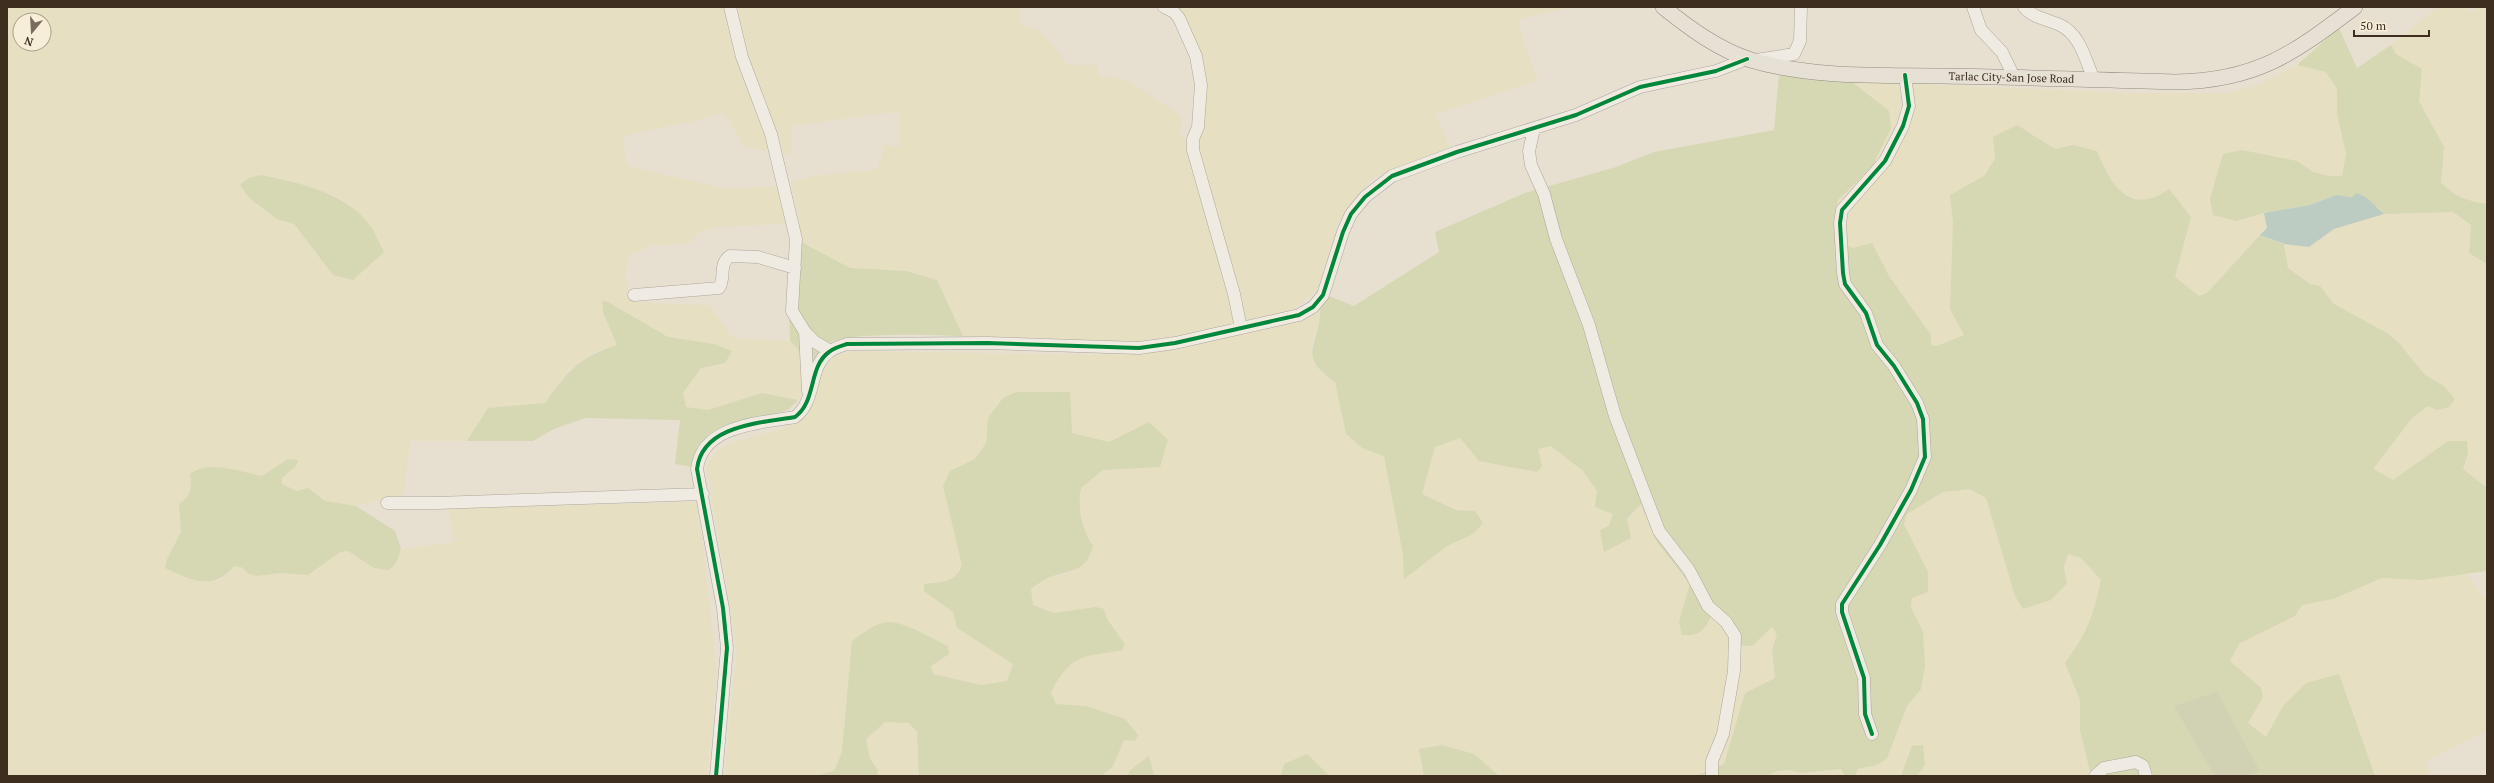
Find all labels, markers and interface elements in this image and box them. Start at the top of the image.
north arrow [12,12,52,52]
scale bar [2354,12,2429,38]
text: 50 m [2360,18,2387,33]
text: N [22,33,35,49]
street label: Tarlac City-San Jose Road [1948,69,2074,86]

